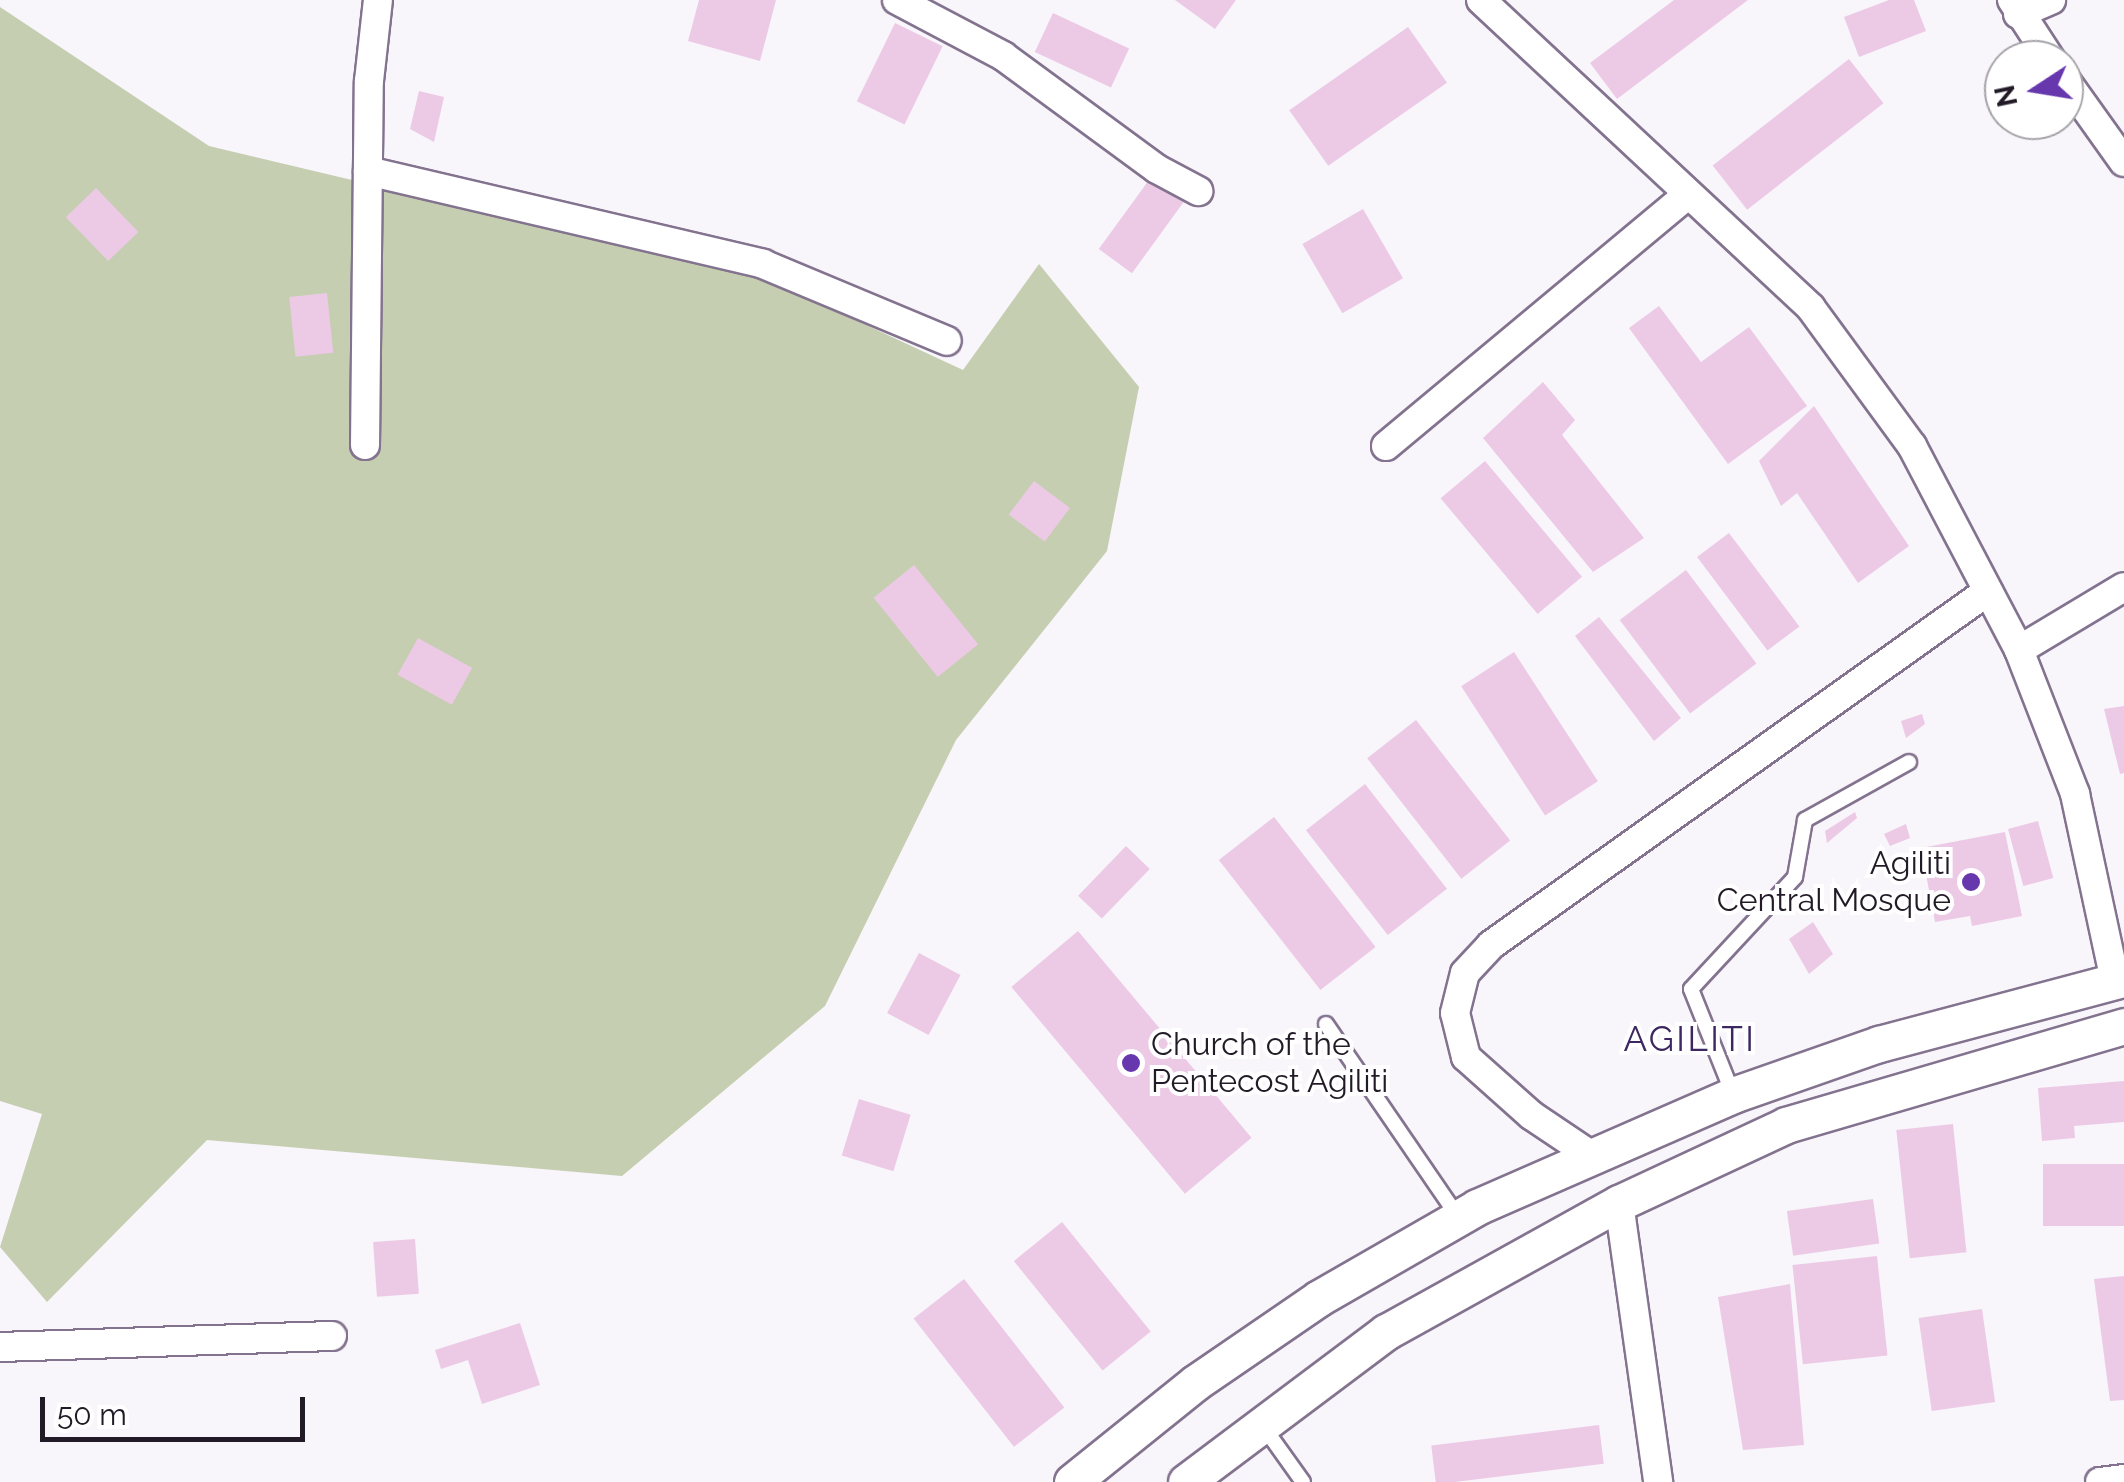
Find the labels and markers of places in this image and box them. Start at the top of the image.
place label: Agiliti Central Mosque [1716,845,1951,920]
marker: Agiliti Central Mosque [1960,871,1982,893]
place label: Church of the Pentecost Agiliti [1151,1026,1389,1101]
marker: Church of the Pentecost Agiliti [1120,1052,1142,1074]

